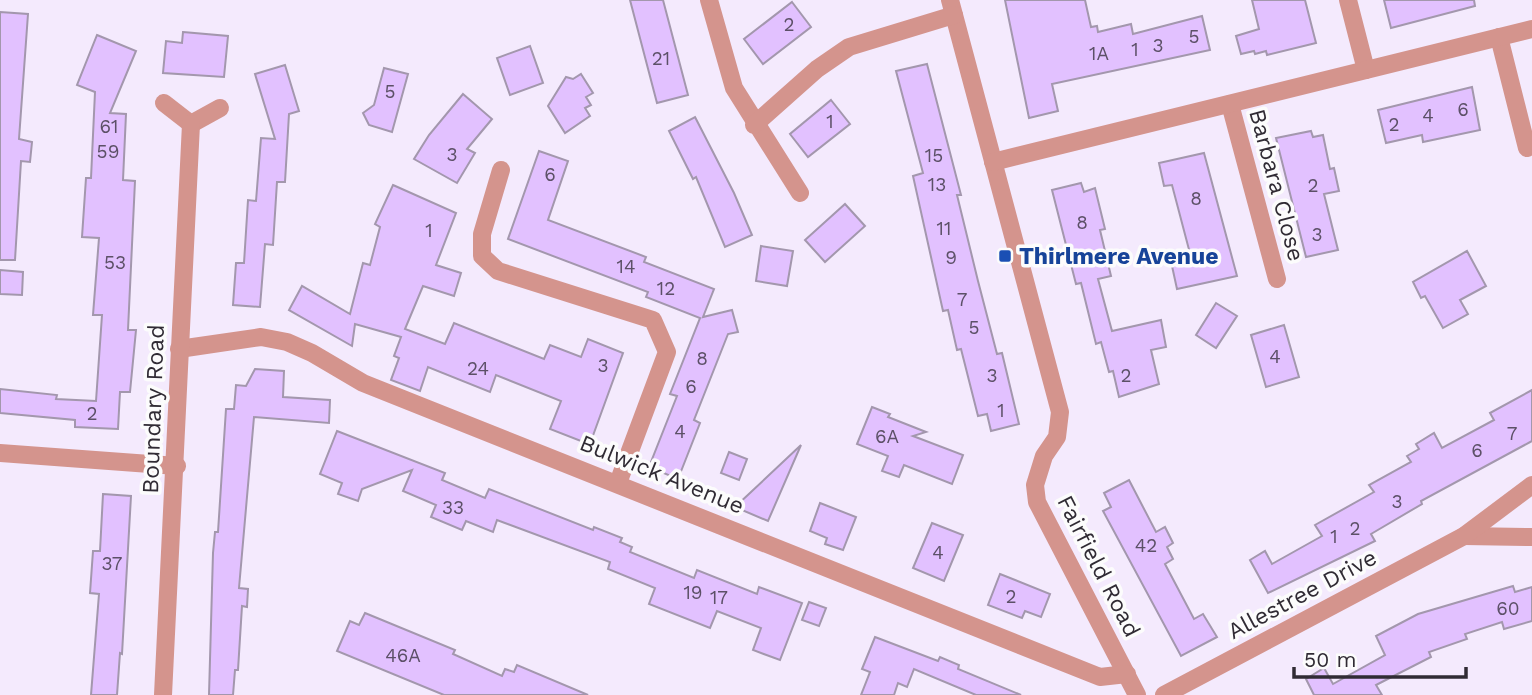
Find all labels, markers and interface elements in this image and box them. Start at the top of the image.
house number: 2 [783,13,795,36]
house number: 5 [1188,25,1200,48]
house number: 3 [1152,34,1164,57]
house number: 1 [1131,38,1139,61]
house number: 1A [1089,42,1109,65]
house number: 21 [652,47,670,70]
house number: 5 [384,80,396,103]
house number: 6 [1457,98,1469,121]
house number: 4 [1422,104,1434,127]
street label: Barbara Close [1243,106,1310,264]
house number: 1 [826,110,834,133]
house number: 2 [1388,113,1400,136]
house number: 61 [100,115,118,138]
house number: 59 [97,140,119,163]
house number: 3 [446,143,458,166]
house number: 15 [925,144,943,167]
house number: 6 [544,163,556,186]
house number: 13 [928,173,946,196]
house number: 2 [1307,174,1319,197]
house number: 8 [1190,187,1202,210]
house number: 8 [1076,211,1088,234]
house number: 11 [937,217,951,240]
house number: 1 [425,219,433,242]
house number: 3 [1311,223,1323,246]
place label: Thirlmere Avenue [1019,243,1219,270]
house number: 9 [945,246,957,269]
marker: Thirlmere Avenue [997,248,1013,264]
house number: 53 [104,251,126,274]
house number: 14 [616,255,636,278]
house number: 12 [657,277,675,300]
house number: 7 [957,288,967,311]
house number: 5 [968,316,980,339]
street label: Boundary Road [137,324,170,494]
house number: 4 [1269,345,1281,368]
house number: 8 [696,347,708,370]
house number: 3 [597,354,609,377]
house number: 24 [467,357,489,380]
house number: 3 [986,364,998,387]
house number: 2 [1120,364,1132,387]
house number: 6 [685,375,697,398]
house number: 1 [997,399,1005,422]
house number: 2 [86,402,98,425]
house number: 4 [674,420,686,443]
house number: 7 [1507,422,1517,445]
house number: 6A [875,425,900,448]
street label: Bulwick Avenue [576,429,748,520]
house number: 6 [1471,439,1483,462]
house number: 3 [1391,490,1403,513]
street label: Fairfield Road [1051,491,1146,642]
house number: 33 [442,496,464,519]
house number: 2 [1349,517,1361,540]
house number: 1 [1330,525,1338,548]
house number: 42 [1135,534,1157,557]
house number: 4 [932,541,944,564]
street label: Allestree Drive [1223,544,1381,645]
house number: 37 [102,552,122,575]
house number: 19 [683,581,703,604]
house number: 2 [1005,585,1017,608]
house number: 17 [710,586,728,609]
house number: 60 [1496,597,1520,620]
scale bar [1294,636,1466,680]
house number: 46A [385,644,421,667]
text: 50 m [1304,647,1356,672]

